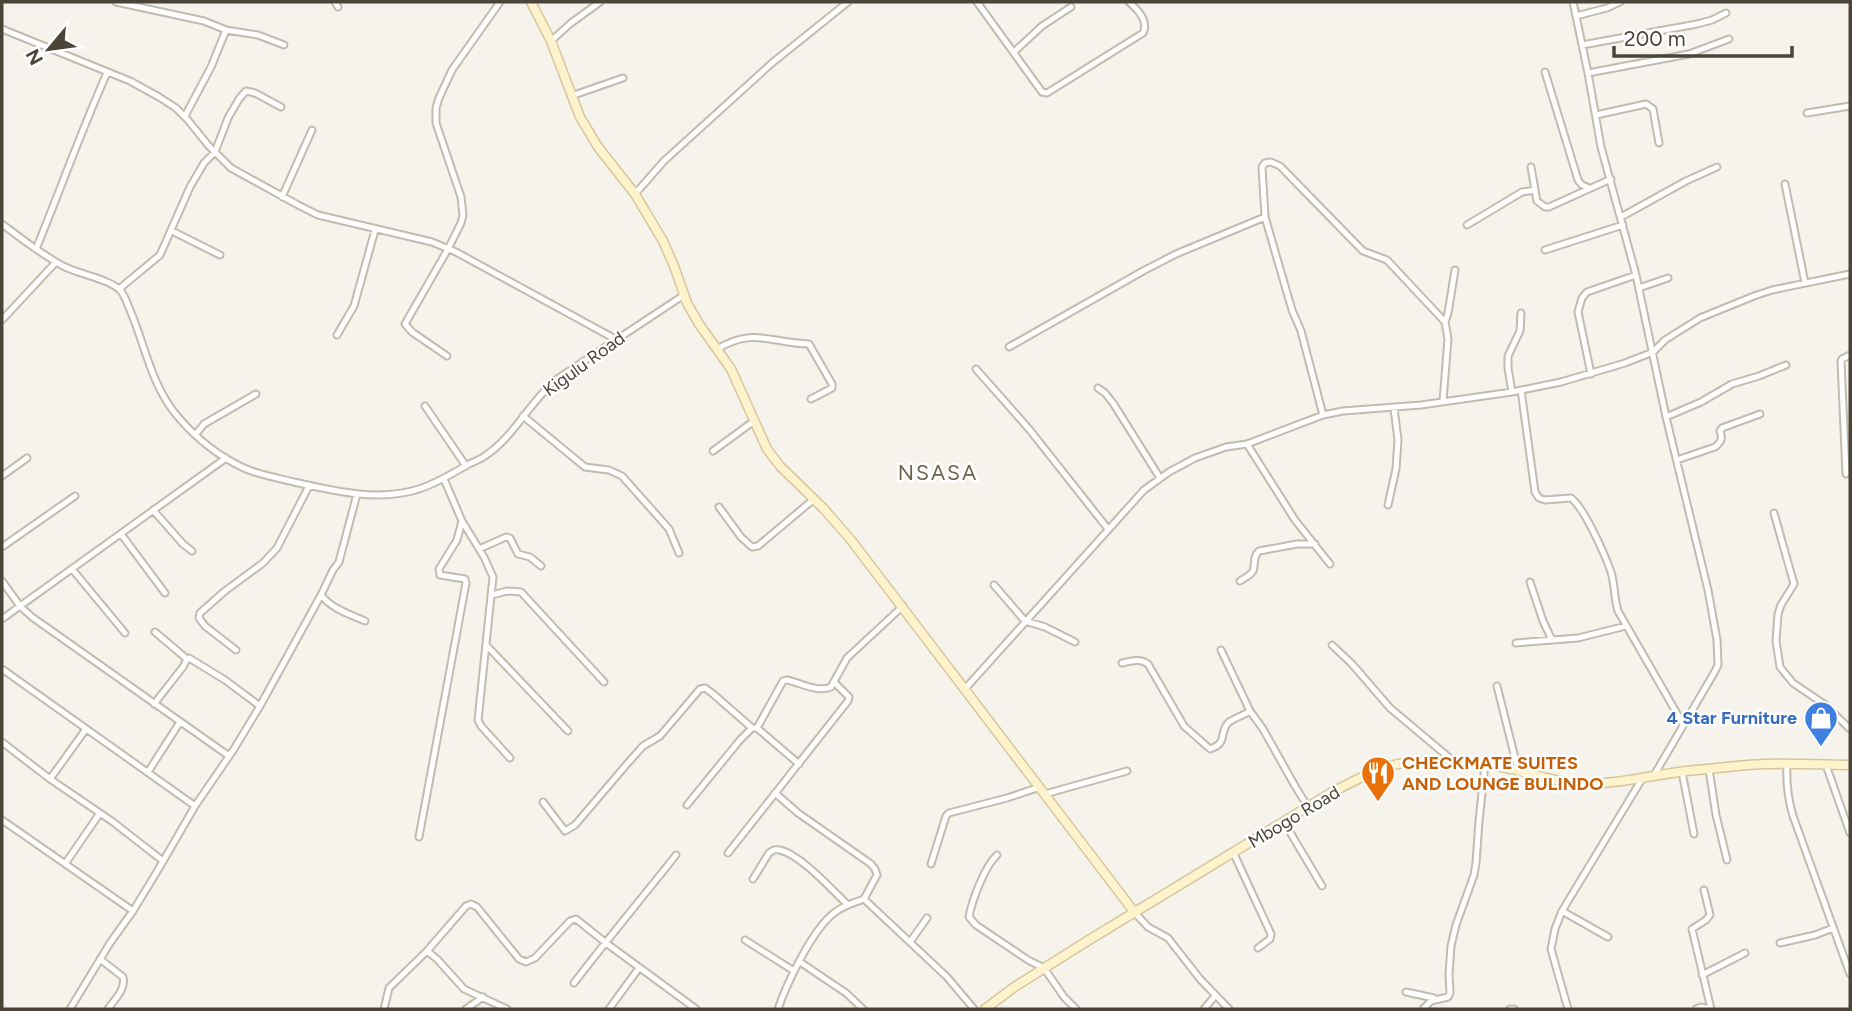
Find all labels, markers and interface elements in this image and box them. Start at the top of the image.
north arrow [14,14,84,84]
scale bar [1614,14,1792,58]
text: 200 m [1624,26,1686,51]
text: N [21,45,48,69]
street label: Kigulu Road [539,327,629,401]
district label: NSASA [898,460,978,485]
shop icon: 4 Star Furniture [1802,699,1840,748]
place label: 4 Star Furniture [1667,707,1797,729]
place label: CHECKMATE SUITES AND LOUNGE BULINDO [1402,752,1603,795]
restaurant icon: CHECKMATE SUITES AND LOUNGE BULINDO [1359,754,1397,803]
street label: Mbogo Road [1244,781,1344,853]

